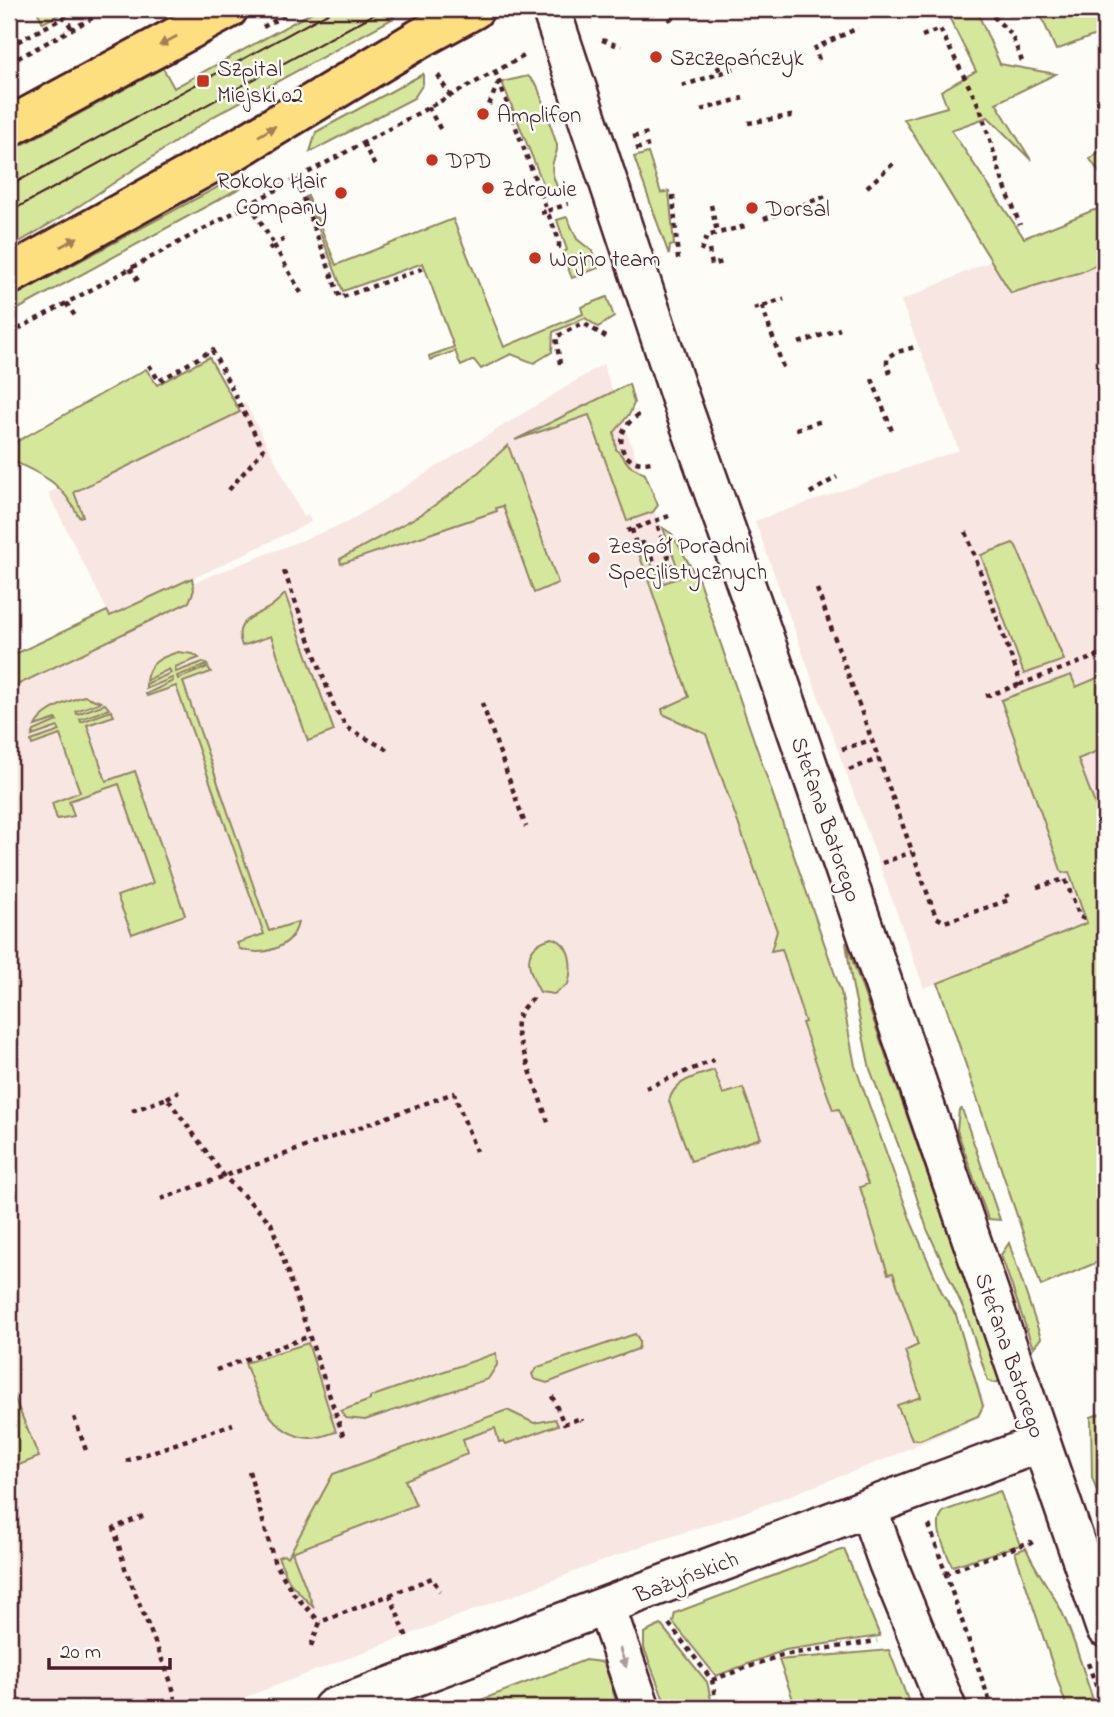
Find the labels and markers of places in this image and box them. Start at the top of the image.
place label: Szczepańczyk [670,43,804,78]
marker: Szczepańczyk [648,49,664,65]
place label: Szpital Miejski 02 [217,54,303,113]
marker: Szpital Miejski 02 [195,73,211,89]
place label: Amplifon [497,100,581,133]
marker: Amplifon [475,106,491,122]
place label: DPD [445,146,492,179]
marker: DPD [424,152,440,168]
place label: Rokoko Hair Company [217,166,328,227]
place label: Zdrowie [502,174,577,207]
marker: Zdrowie [480,180,496,196]
marker: Rokoko Hair Company [333,185,349,201]
place label: Dorsal [765,194,830,227]
marker: Dorsal [744,200,760,216]
place label: Wojno team [549,244,660,277]
marker: Wojno team [527,250,543,266]
place label: Zespół Poradni Specjlistycznych [608,531,767,592]
marker: Zespół Poradni Specjlistycznych [586,550,602,566]

